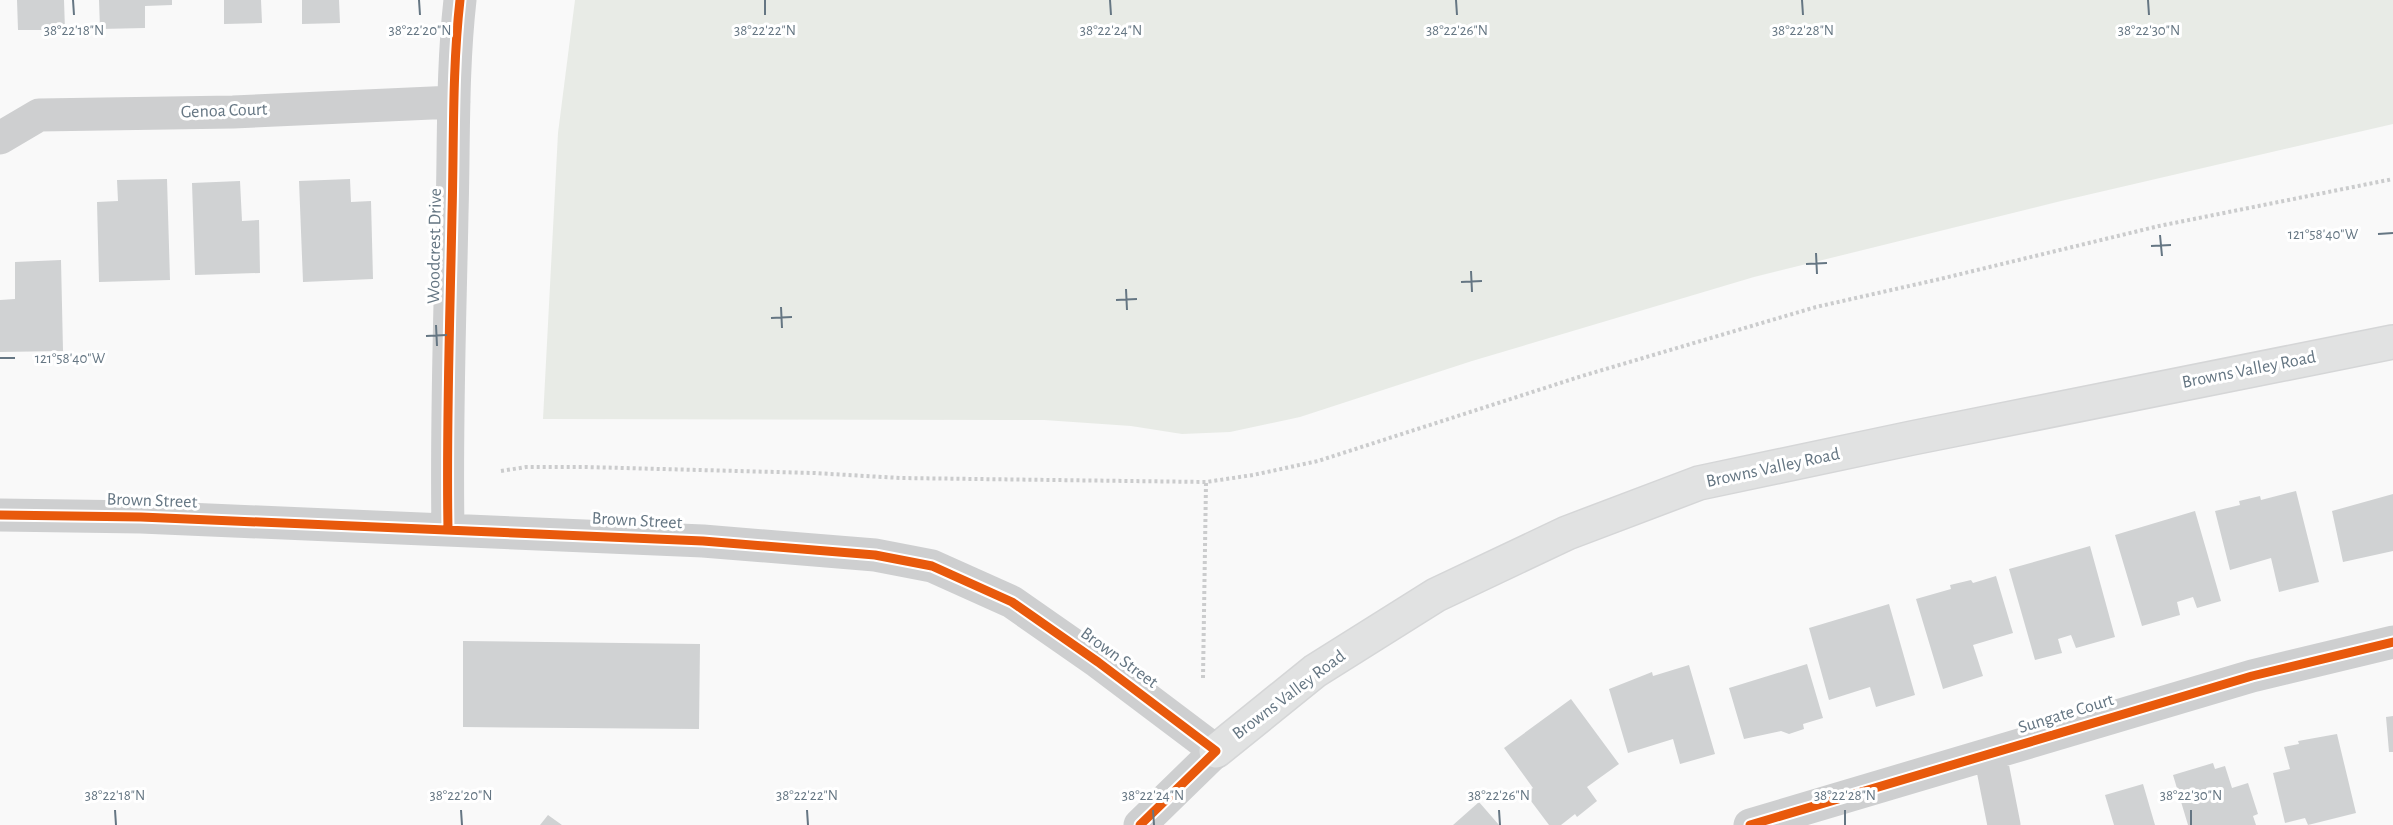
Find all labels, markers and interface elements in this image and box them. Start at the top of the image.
text: 38°22'18"N [44,23,104,38]
text: 38°22'20"N [388,23,452,38]
text: 38°22'22"N [734,23,796,38]
text: 38°22'24"N [1080,23,1142,38]
text: 38°22'26"N [1426,23,1488,38]
text: 38°22'28"N [1772,23,1834,38]
text: 38°22'30"N [2118,23,2180,38]
street label: Genoa Court [180,100,268,122]
street label: Woodcrest Drive [425,188,445,304]
text: 121°58'40"W [2288,227,2359,242]
street label: Browns Valley Road [2181,348,2317,392]
text: 121°58'40"W [35,351,106,366]
street label: Browns Valley Road [1705,445,1841,491]
street label: Brown Street [106,490,198,512]
street label: Brown Street [591,510,683,532]
street label: Brown Street [1077,624,1161,692]
street label: Browns Valley Road [1229,647,1349,743]
street label: Sungate Court [2016,691,2116,737]
text: 38°22'18"N [85,788,145,803]
text: 38°22'20"N [429,788,493,803]
text: 38°22'22"N [776,788,838,803]
text: 38°22'24"N [1122,788,1184,803]
text: 38°22'26"N [1468,788,1530,803]
text: 38°22'28"N [1814,788,1876,803]
text: 38°22'30"N [2160,788,2222,803]

